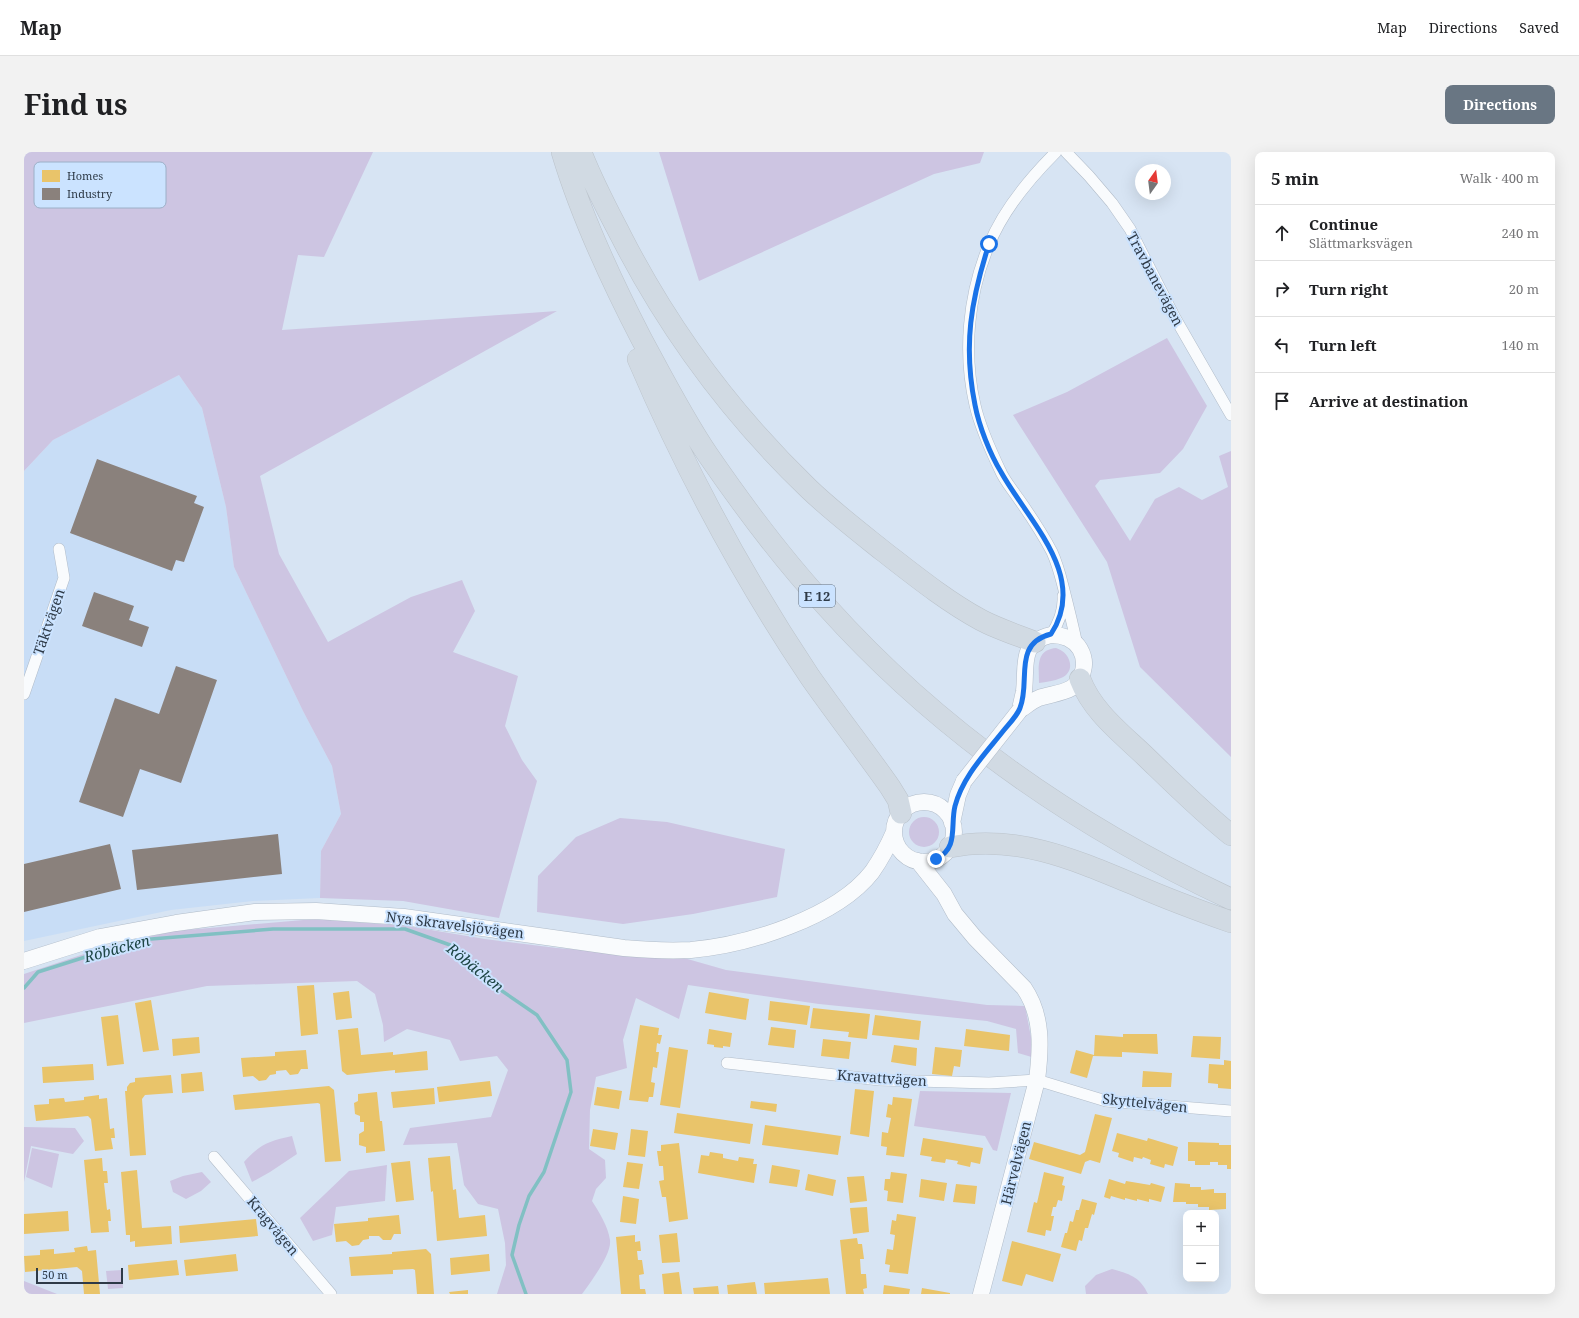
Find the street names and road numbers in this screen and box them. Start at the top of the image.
street label: Travbanevägen [1123,228,1188,329]
road number: E 12 [799,585,835,607]
street label: Täktvägen [28,586,69,658]
street label: Nya Skravelsjövägen [385,907,525,942]
street label: Kravattvägen [837,1065,928,1090]
street label: Skyttelvägen [1102,1089,1189,1116]
street label: Härvelvägen [996,1119,1035,1207]
street label: Kragvägen [243,1192,304,1259]

